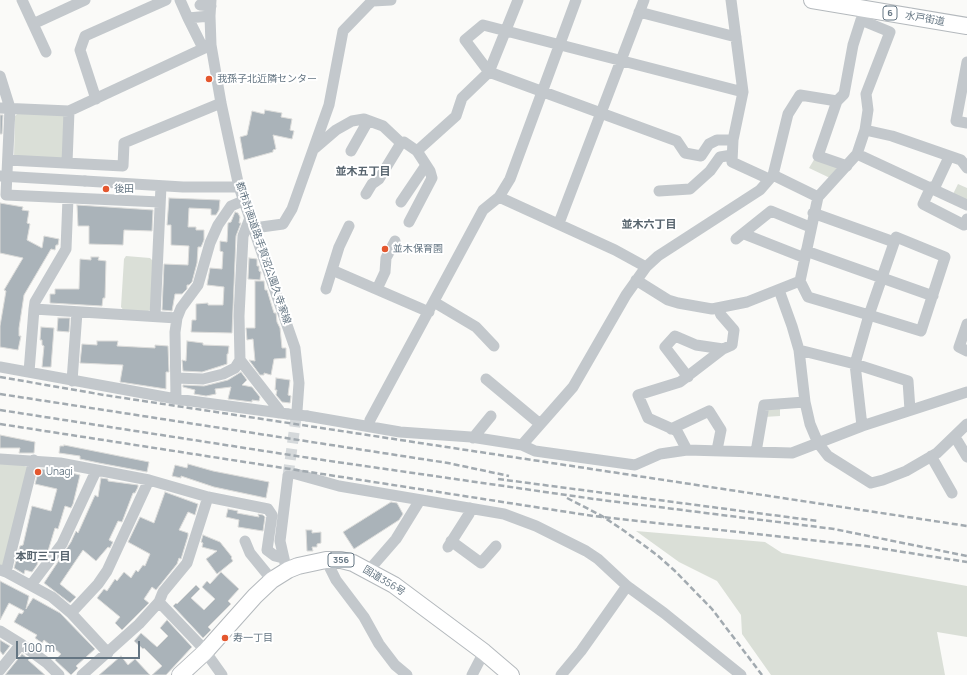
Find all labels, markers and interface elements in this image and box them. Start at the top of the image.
road number: 6 [883,6,897,20]
street label: 水戸街道 [904,10,946,28]
place label: 我孫子北近隣センター [217,73,317,85]
marker: 我孫子北近隣センター [204,74,214,84]
district label: 並木五丁目 [336,165,390,179]
street label: 都市計画道路手賀沼公園久寺家線 [233,180,293,326]
place label: 後田 [114,183,134,195]
marker: 後田 [101,184,111,194]
district label: 並木六丁目 [622,218,676,232]
place label: 並木保育園 [393,243,443,255]
marker: 並木保育園 [380,244,390,254]
place label: Unagi [46,466,73,478]
marker: Unagi [33,467,43,477]
district label: 本町三丁目 [16,550,70,564]
road number: 356 [328,553,354,567]
street label: 国道356号 [361,564,407,598]
place label: 寿一丁目 [233,632,273,644]
scale bar [18,633,142,659]
marker: 寿一丁目 [220,633,230,643]
text: 100 m [23,639,55,656]

